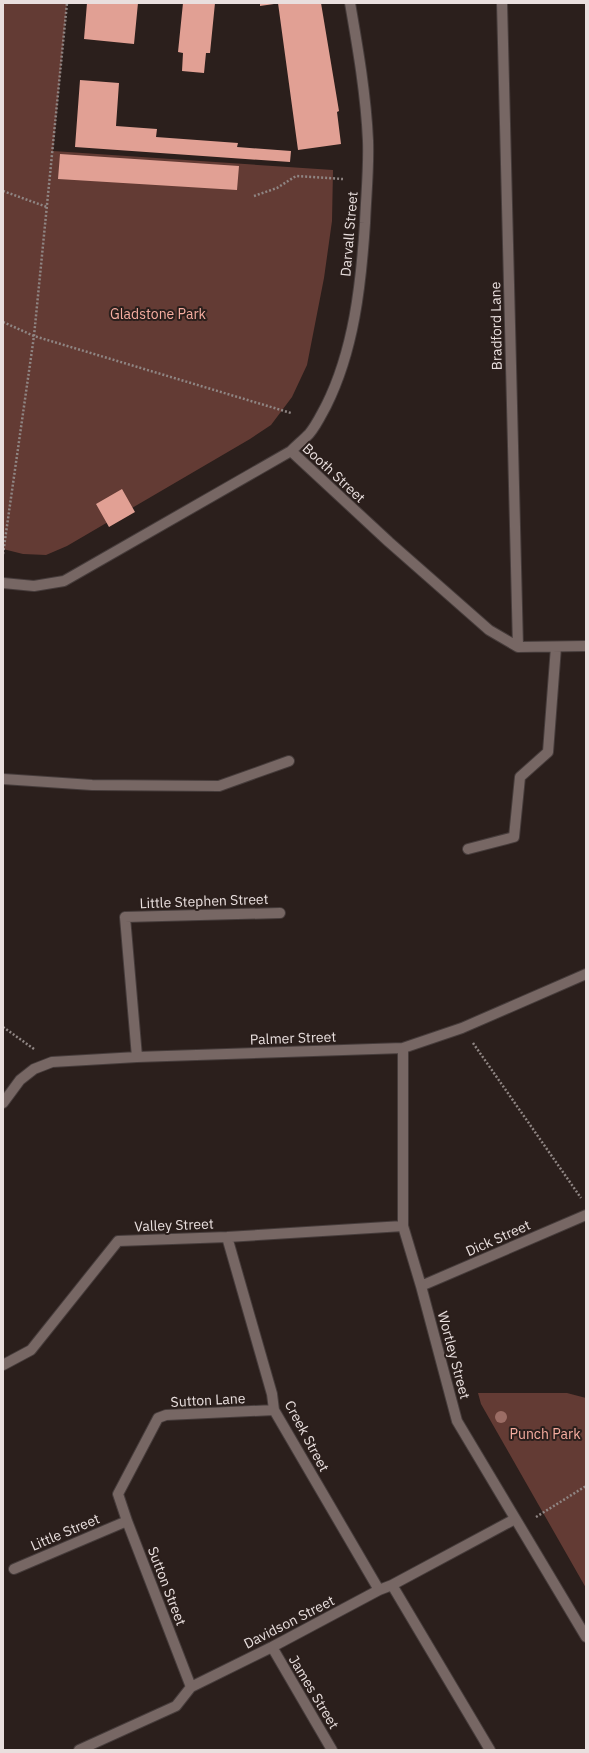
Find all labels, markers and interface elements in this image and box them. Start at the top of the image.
street label: Darvall Street [336,190,362,277]
street label: Bradford Lane [486,281,506,371]
park label: Gladstone Park [110,305,207,323]
street label: Booth Street [299,439,369,507]
street label: Little Stephen Street [139,890,269,912]
street label: Palmer Street [250,1027,337,1049]
street label: Valley Street [134,1215,214,1235]
street label: Dick Street [463,1216,533,1260]
street label: Wortley Street [434,1309,474,1401]
street label: Sutton Lane [170,1389,246,1411]
street label: Creek Street [281,1397,333,1475]
park label: Punch Park [509,1425,581,1443]
street label: Little Street [28,1509,102,1555]
street label: Sutton Street [144,1544,190,1628]
street label: Davidson Street [241,1591,338,1653]
street label: James Street [285,1652,343,1732]

